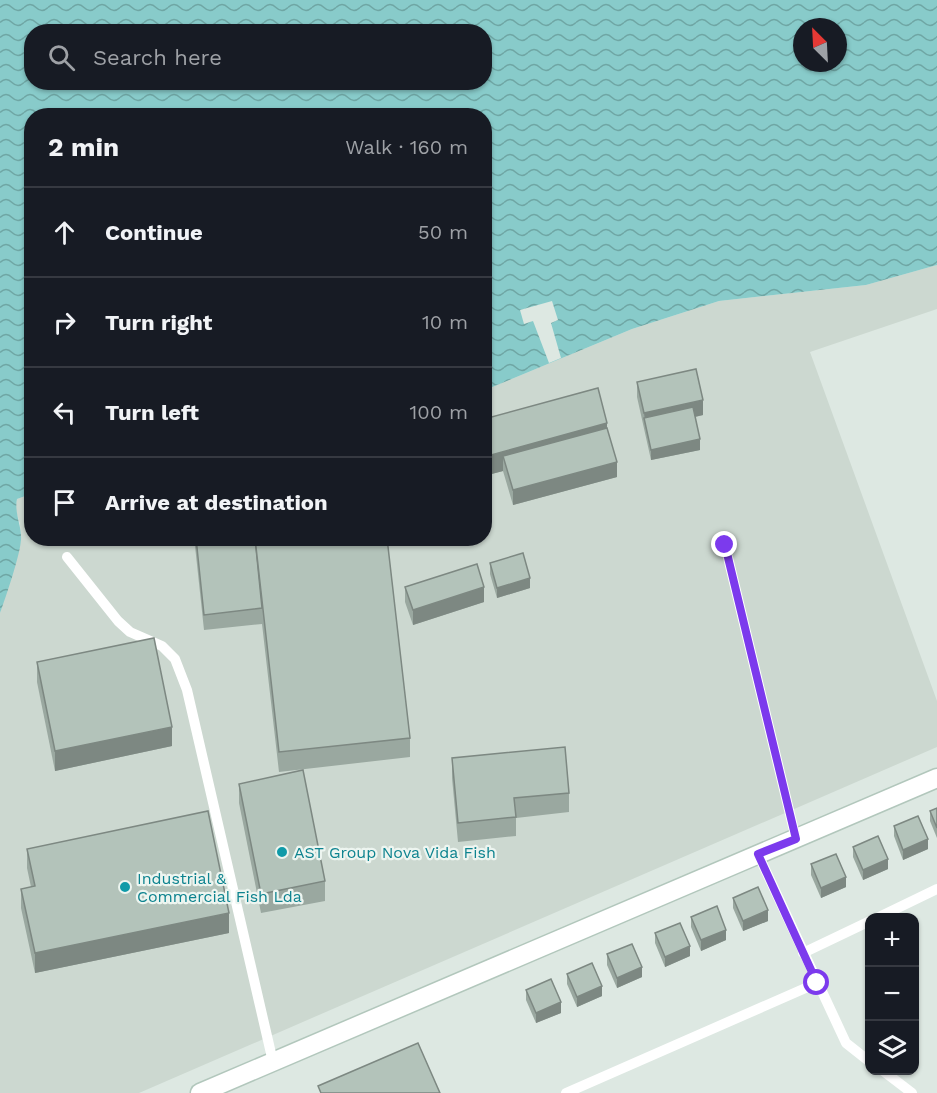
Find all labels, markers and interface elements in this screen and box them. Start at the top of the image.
north arrow [793,18,847,72]
search box [24,24,492,90]
icon: search [45,41,78,74]
text: Search here [93,45,222,70]
text: 2 min [48,132,119,162]
text: Walk · 160 m [345,135,468,159]
icon: ahead [48,216,81,249]
text: Continue [105,220,203,245]
text: 50 m [418,220,468,244]
icon: right [48,306,81,339]
text: Turn right [105,310,212,335]
text: 10 m [422,310,468,334]
icon: left [48,396,81,429]
text: Turn left [105,400,199,425]
text: 100 m [409,400,468,424]
icon: arrive [48,486,81,519]
text: Arrive at destination [105,490,328,515]
route end [711,531,737,557]
place label: AST Group Nova Vida Fish [294,843,496,862]
marker: AST Group Nova Vida Fish [275,845,289,859]
place label: Industrial & Commercial Fish Lda [137,869,302,906]
marker: Industrial & Commercial Fish Lda [118,880,132,894]
map controls [865,913,919,1075]
button: + [865,913,919,967]
button: − [865,967,919,1021]
route start [803,969,829,995]
button: layers [865,1021,919,1075]

